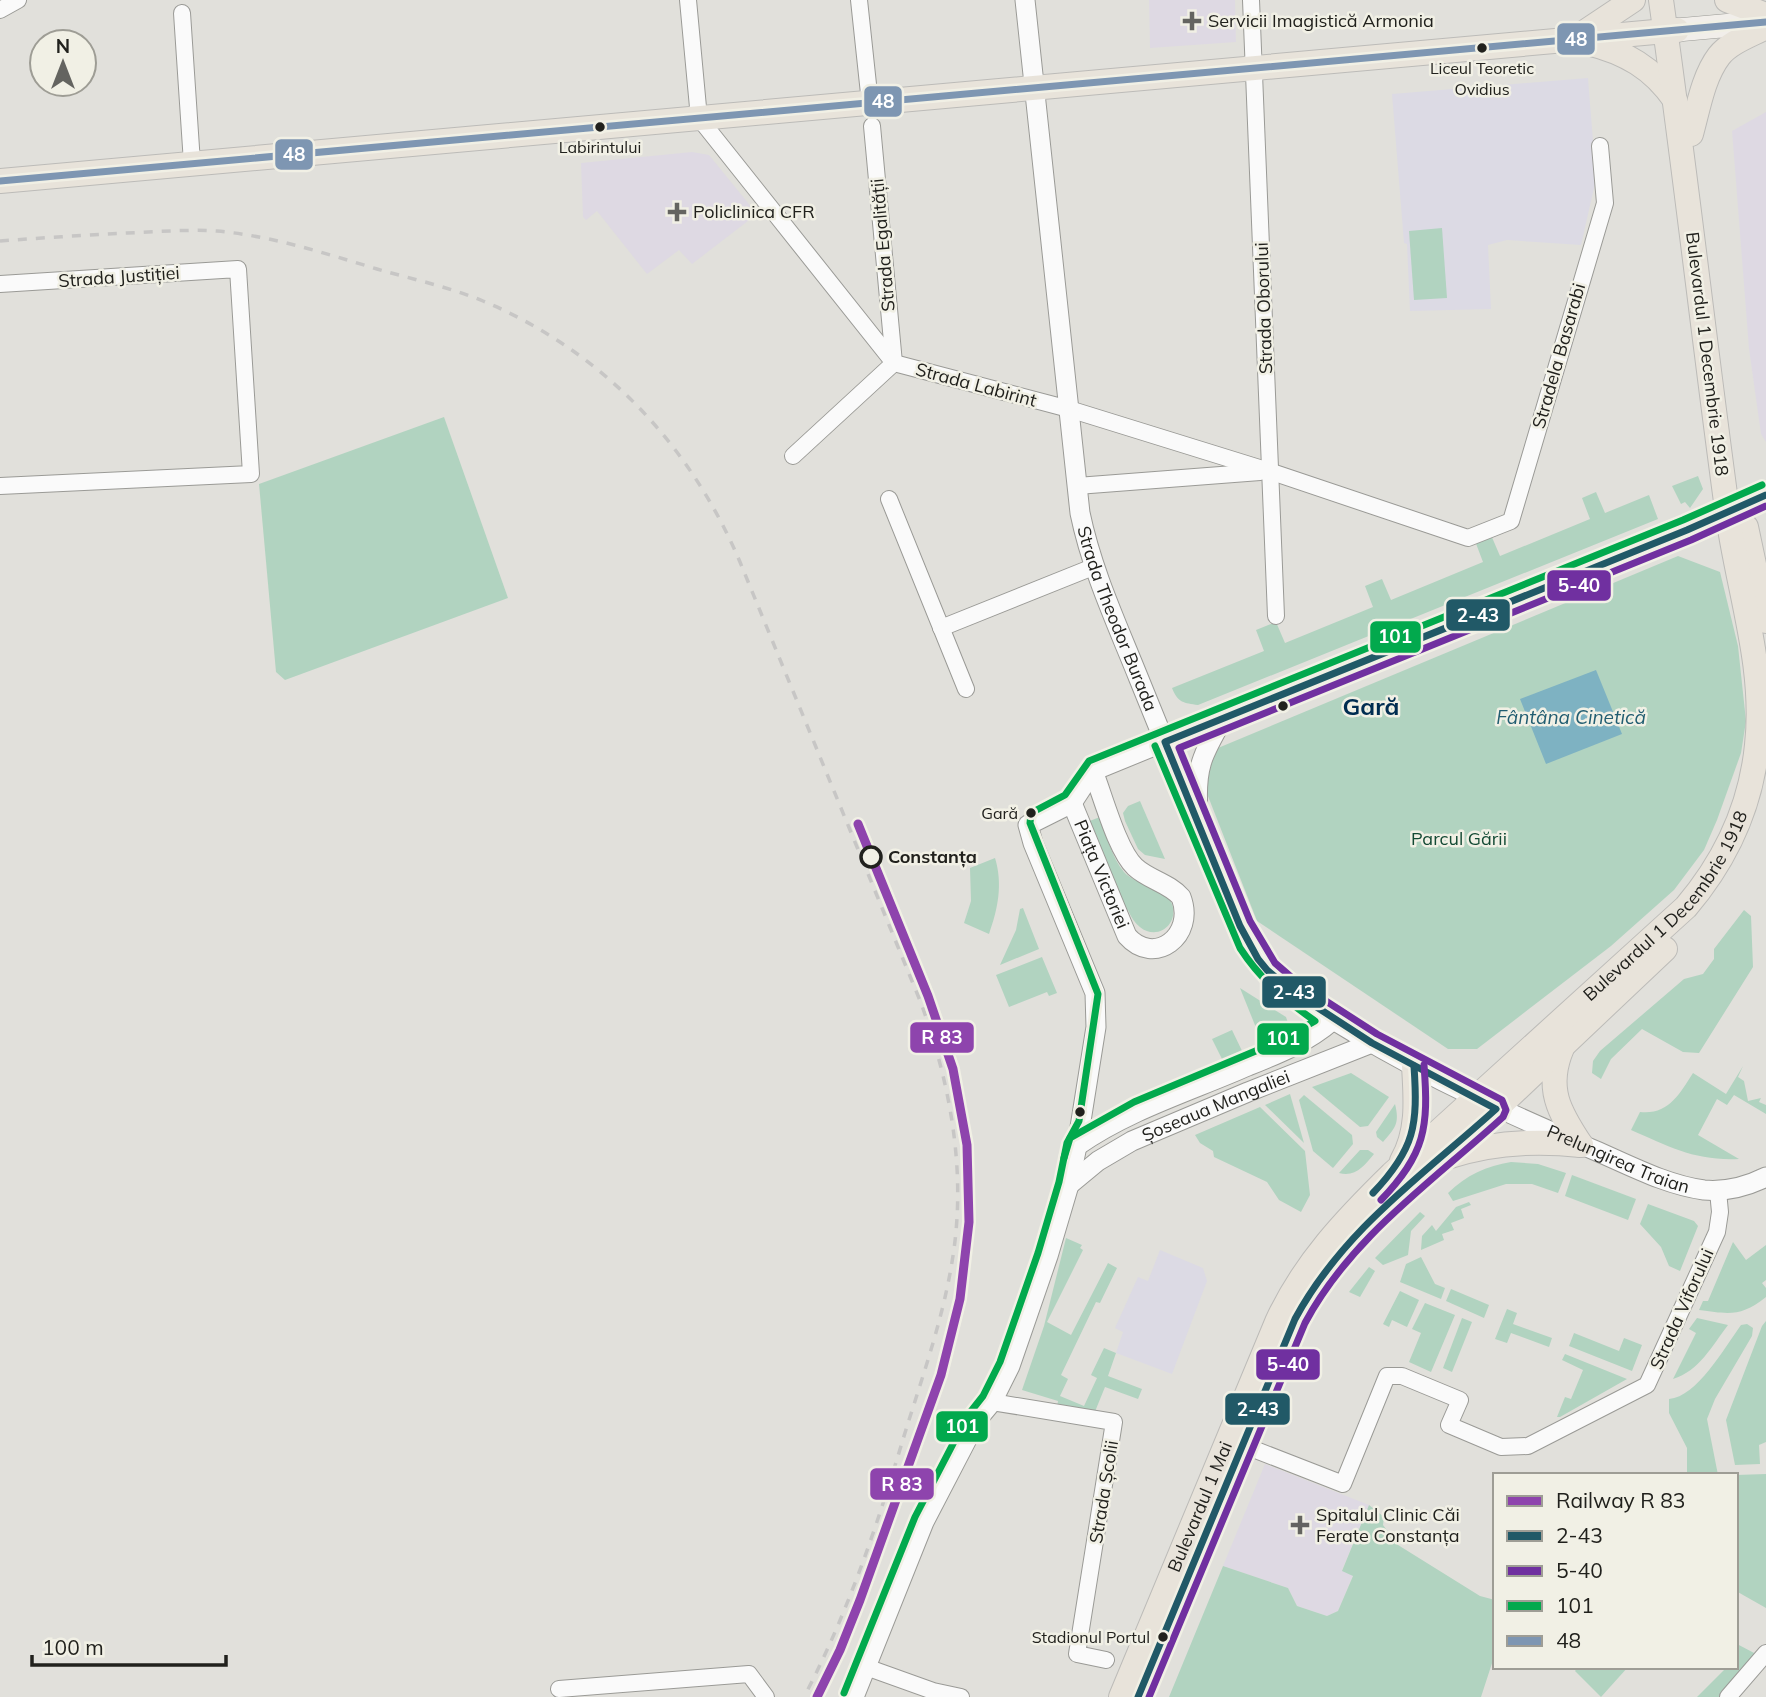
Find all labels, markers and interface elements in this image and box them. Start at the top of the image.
place label: Servicii Imagistică Armonia [1208,9,1434,32]
marker: Servicii Imagistică Armonia [1182,11,1202,31]
line badge: 48 [1556,22,1596,56]
text: 48 [1565,27,1587,51]
north arrow [28,28,98,98]
text: N [56,34,70,58]
marker: Liceul Teoretic Ovidius [1475,41,1489,55]
place label: Liceul Teoretic Ovidius [1430,58,1534,99]
line badge: 48 [863,85,903,118]
text: 48 [872,89,894,113]
marker: Labirintului [593,120,607,134]
place label: Labirintului [559,137,641,157]
line badge: 48 [274,138,314,171]
text: 48 [283,142,305,166]
street label: Strada Egalității [865,177,900,313]
place label: Policlinica CFR [693,200,815,223]
marker: Policlinica CFR [667,202,687,222]
street label: Bulevardul 1 Decembrie 1918 [1681,231,1734,477]
street label: Strada Oborului [1250,242,1277,374]
street label: Strada Justiției [58,261,180,292]
street label: Stradela Basarabi [1527,281,1590,431]
street label: Strada Labirint [913,357,1039,412]
street label: Strada Theodor Burada [1072,524,1163,714]
line badge: 5-40 [1546,569,1612,602]
text: 5-40 [1558,573,1600,597]
line badge: 2-43 [1445,598,1511,632]
text: 2-43 [1457,603,1499,627]
line badge: 101 [1369,620,1422,654]
text: 101 [1378,624,1412,648]
district label: Gară [1343,691,1399,721]
unlabelled marker [1276,699,1290,713]
water label: Fântâna Cinetică [1496,705,1646,729]
place label: Gară [981,803,1018,823]
marker: Gară [1024,806,1038,820]
street label: Bulevardul 1 Decembrie 1918 [1578,807,1752,1006]
street label: Piața Victoriei [1069,816,1135,932]
park label: Parcul Gării [1411,827,1507,850]
place label: Constanța [888,845,977,868]
marker: Constanța [860,846,882,868]
line badge: 2-43 [1261,975,1327,1009]
text: 2-43 [1273,980,1315,1004]
line badge: R 83 [909,1021,975,1054]
line badge: 101 [1256,1022,1310,1056]
text: R 83 [921,1025,963,1049]
text: 101 [1266,1026,1300,1050]
street label: Șoseaua Mangaliei [1138,1065,1293,1147]
unlabelled marker [1073,1105,1087,1119]
street label: Prelungirea Traian [1543,1119,1692,1198]
street label: Strada Viforului [1645,1245,1718,1373]
line badge: 5-40 [1255,1348,1321,1381]
text: 5-40 [1267,1352,1309,1376]
line badge: 2-43 [1224,1392,1291,1426]
text: 2-43 [1237,1397,1279,1421]
line badge: 101 [935,1410,989,1443]
text: 101 [945,1414,979,1438]
street label: Bulevardul 1 Mai [1162,1438,1237,1575]
street label: Strada Școlii [1084,1439,1123,1545]
line badge: R 83 [869,1467,935,1501]
text: R 83 [881,1472,923,1496]
legend [1493,1473,1738,1669]
text: Railway R 83 [1556,1487,1685,1513]
place label: Spitalul Clinic Căi Ferate Constanța [1316,1503,1460,1547]
marker: Spitalul Clinic Căi Ferate Constanța [1290,1515,1310,1535]
text: 2-43 [1556,1522,1603,1548]
text: 5-40 [1556,1557,1603,1583]
text: 101 [1556,1592,1594,1618]
scale bar [32,1624,226,1668]
place label: Stadionul Portul [1032,1627,1150,1647]
text: 48 [1556,1627,1581,1653]
marker: Stadionul Portul [1156,1630,1170,1644]
text: 100 m [42,1634,104,1660]

